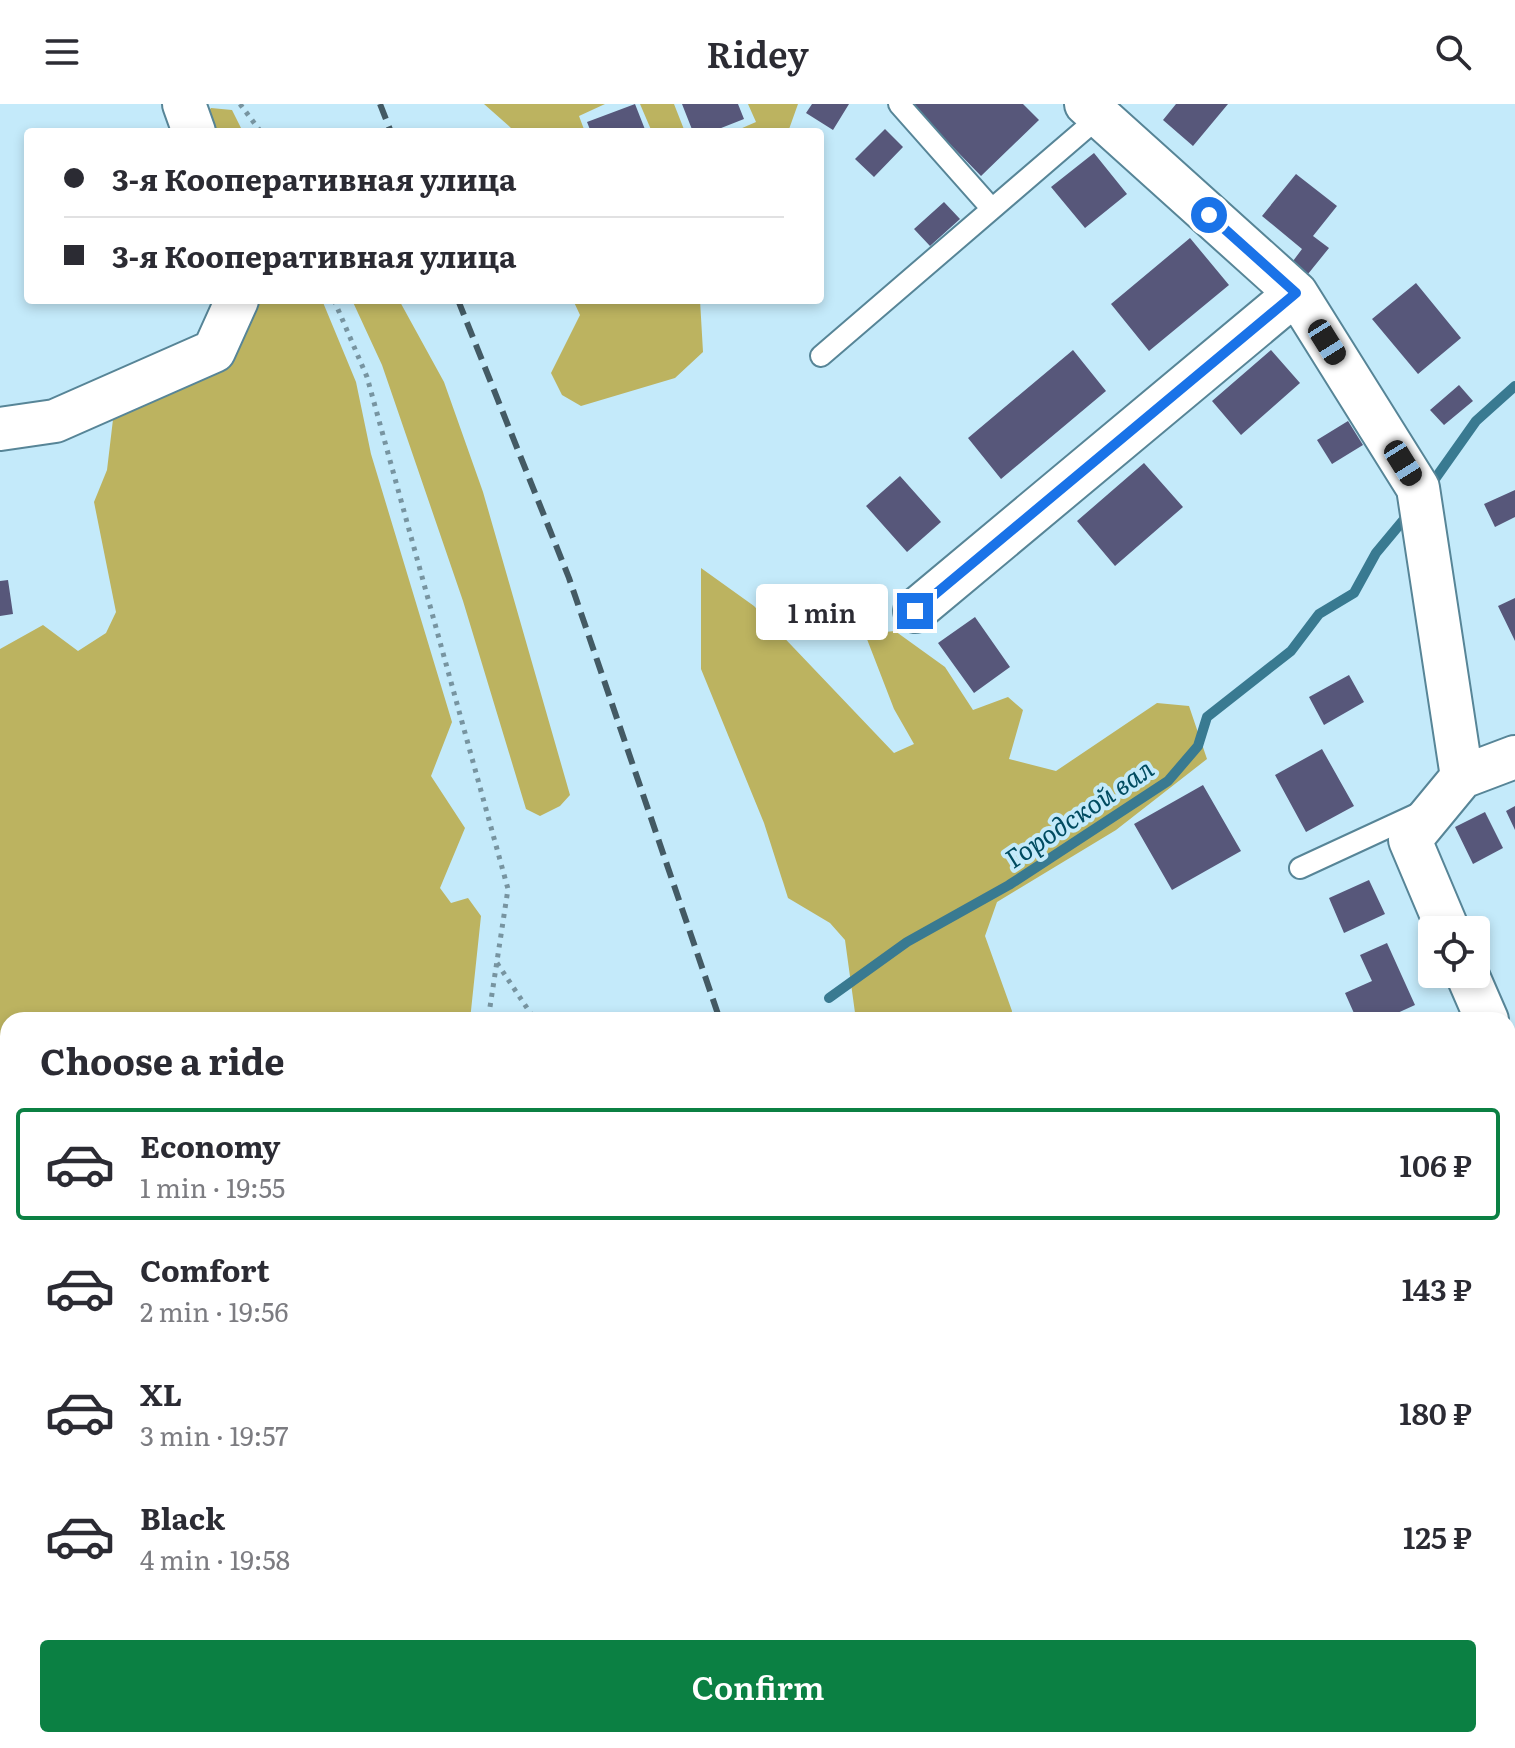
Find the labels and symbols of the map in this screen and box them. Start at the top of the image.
route start [1191,197,1227,233]
car [1304,315,1350,369]
car [1380,436,1426,490]
callout: 1 min [755,583,887,639]
route end [897,593,933,629]
water label: Городской вал [996,748,1160,876]

